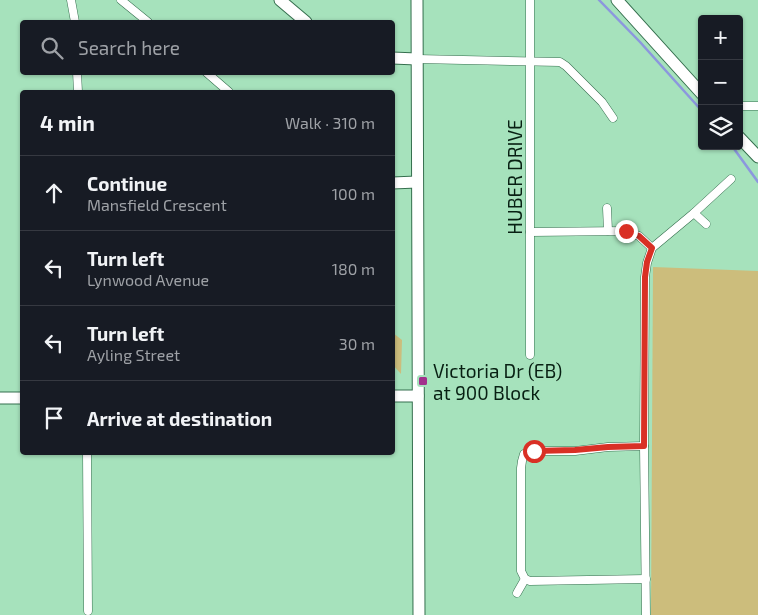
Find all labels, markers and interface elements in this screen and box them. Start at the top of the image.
map controls [698,15,743,150]
button: + [698,15,743,60]
search box [20,20,395,75]
icon: search [38,34,66,62]
text: Search here [78,36,180,59]
button: − [698,60,743,105]
button: layers [698,105,743,150]
text: 4 min [40,110,95,135]
text: Walk · 310 m [285,113,375,132]
street label: HUBER DRIVE [503,119,526,235]
text: Continue [87,172,167,195]
icon: ahead [40,179,68,207]
text: 100 m [332,184,375,203]
text: Mansfield Crescent [87,195,227,214]
route end [615,220,638,243]
text: Turn left [87,247,164,270]
icon: left [40,254,68,282]
text: 180 m [332,259,375,278]
text: Lynwood Avenue [87,270,209,289]
text: Turn left [87,322,164,345]
icon: left [40,329,68,357]
text: 30 m [339,334,375,353]
text: Ayling Street [87,345,180,364]
place label: Victoria Dr (EB) at 900 Block [433,359,562,404]
marker: Victoria Dr (EB) at 900 Block [417,375,429,387]
icon: arrive [40,404,68,432]
text: Arrive at destination [87,407,272,430]
route start [523,440,546,463]

